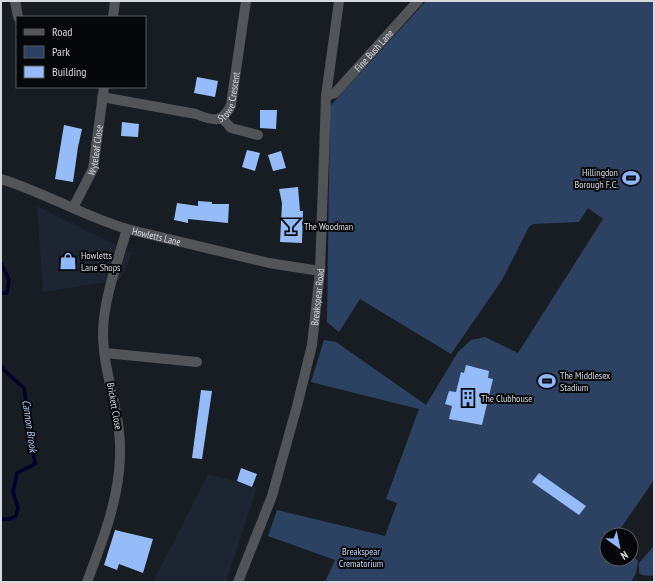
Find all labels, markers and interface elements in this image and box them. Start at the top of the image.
legend [16,16,146,88]
text: Road [52,24,72,39]
street label: Fine Bush Lane [351,27,396,74]
text: Park [52,44,70,59]
text: Building [52,64,87,79]
street label: Stowe Crescent [216,71,243,125]
street label: Wyteleaf Close [85,124,106,178]
place label: Hillingdon Borough F.C. [574,166,618,191]
sports icon: Hillingdon Borough F.C. [621,168,641,188]
bar icon: The Woodman [281,216,301,236]
place label: The Woodman [304,220,353,233]
street label: Howletts Lane [131,224,182,249]
place label: Howletts Lane Shops [81,249,121,274]
shop icon: Howletts Lane Shops [58,251,78,271]
street label: Breakspear Road [308,268,327,326]
place label: The Middlesex Stadium [560,369,610,394]
sports icon: The Middlesex Stadium [537,371,557,391]
street label: Brickett Close [104,382,125,431]
building icon: The Clubhouse [458,388,478,408]
place label: The Clubhouse [481,392,532,405]
water label: Cannon Brook [19,399,41,455]
north arrow [599,527,639,567]
park label: Breakspear Crematorium [339,545,383,570]
text: N [618,548,631,563]

